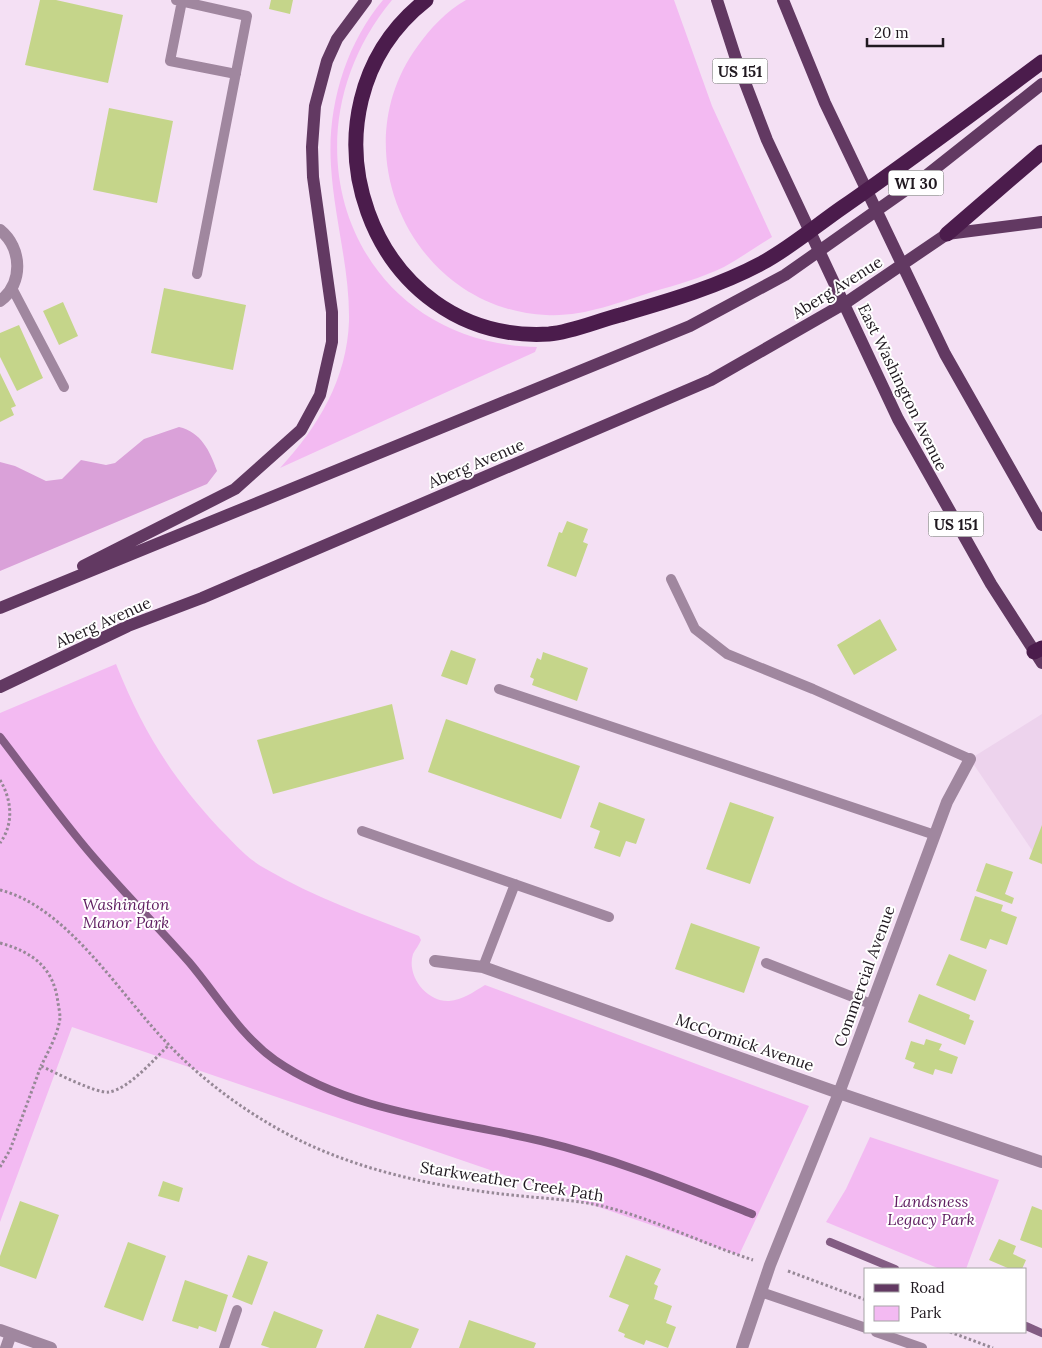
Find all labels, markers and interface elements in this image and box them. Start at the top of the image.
scale bar [867,15,943,47]
text: 20 m [874,23,909,42]
road number: US 151 [712,58,768,84]
road number: WI 30 [888,170,944,196]
street label: Aberg Avenue [788,251,886,323]
street label: East Washington Avenue [854,300,952,474]
street label: Aberg Avenue [424,434,527,493]
road number: US 151 [928,512,984,536]
street label: Aberg Avenue [51,592,154,652]
park label: Washington Manor Park [83,894,170,932]
street label: Commercial Avenue [829,902,899,1049]
street label: McCormick Avenue [673,1009,817,1075]
street label: Starkweather Creek Path [419,1157,606,1205]
park label: Landsness Legacy Park [887,1191,975,1229]
legend [864,1268,1027,1333]
text: Road [910,1278,945,1297]
text: Park [910,1303,941,1322]

